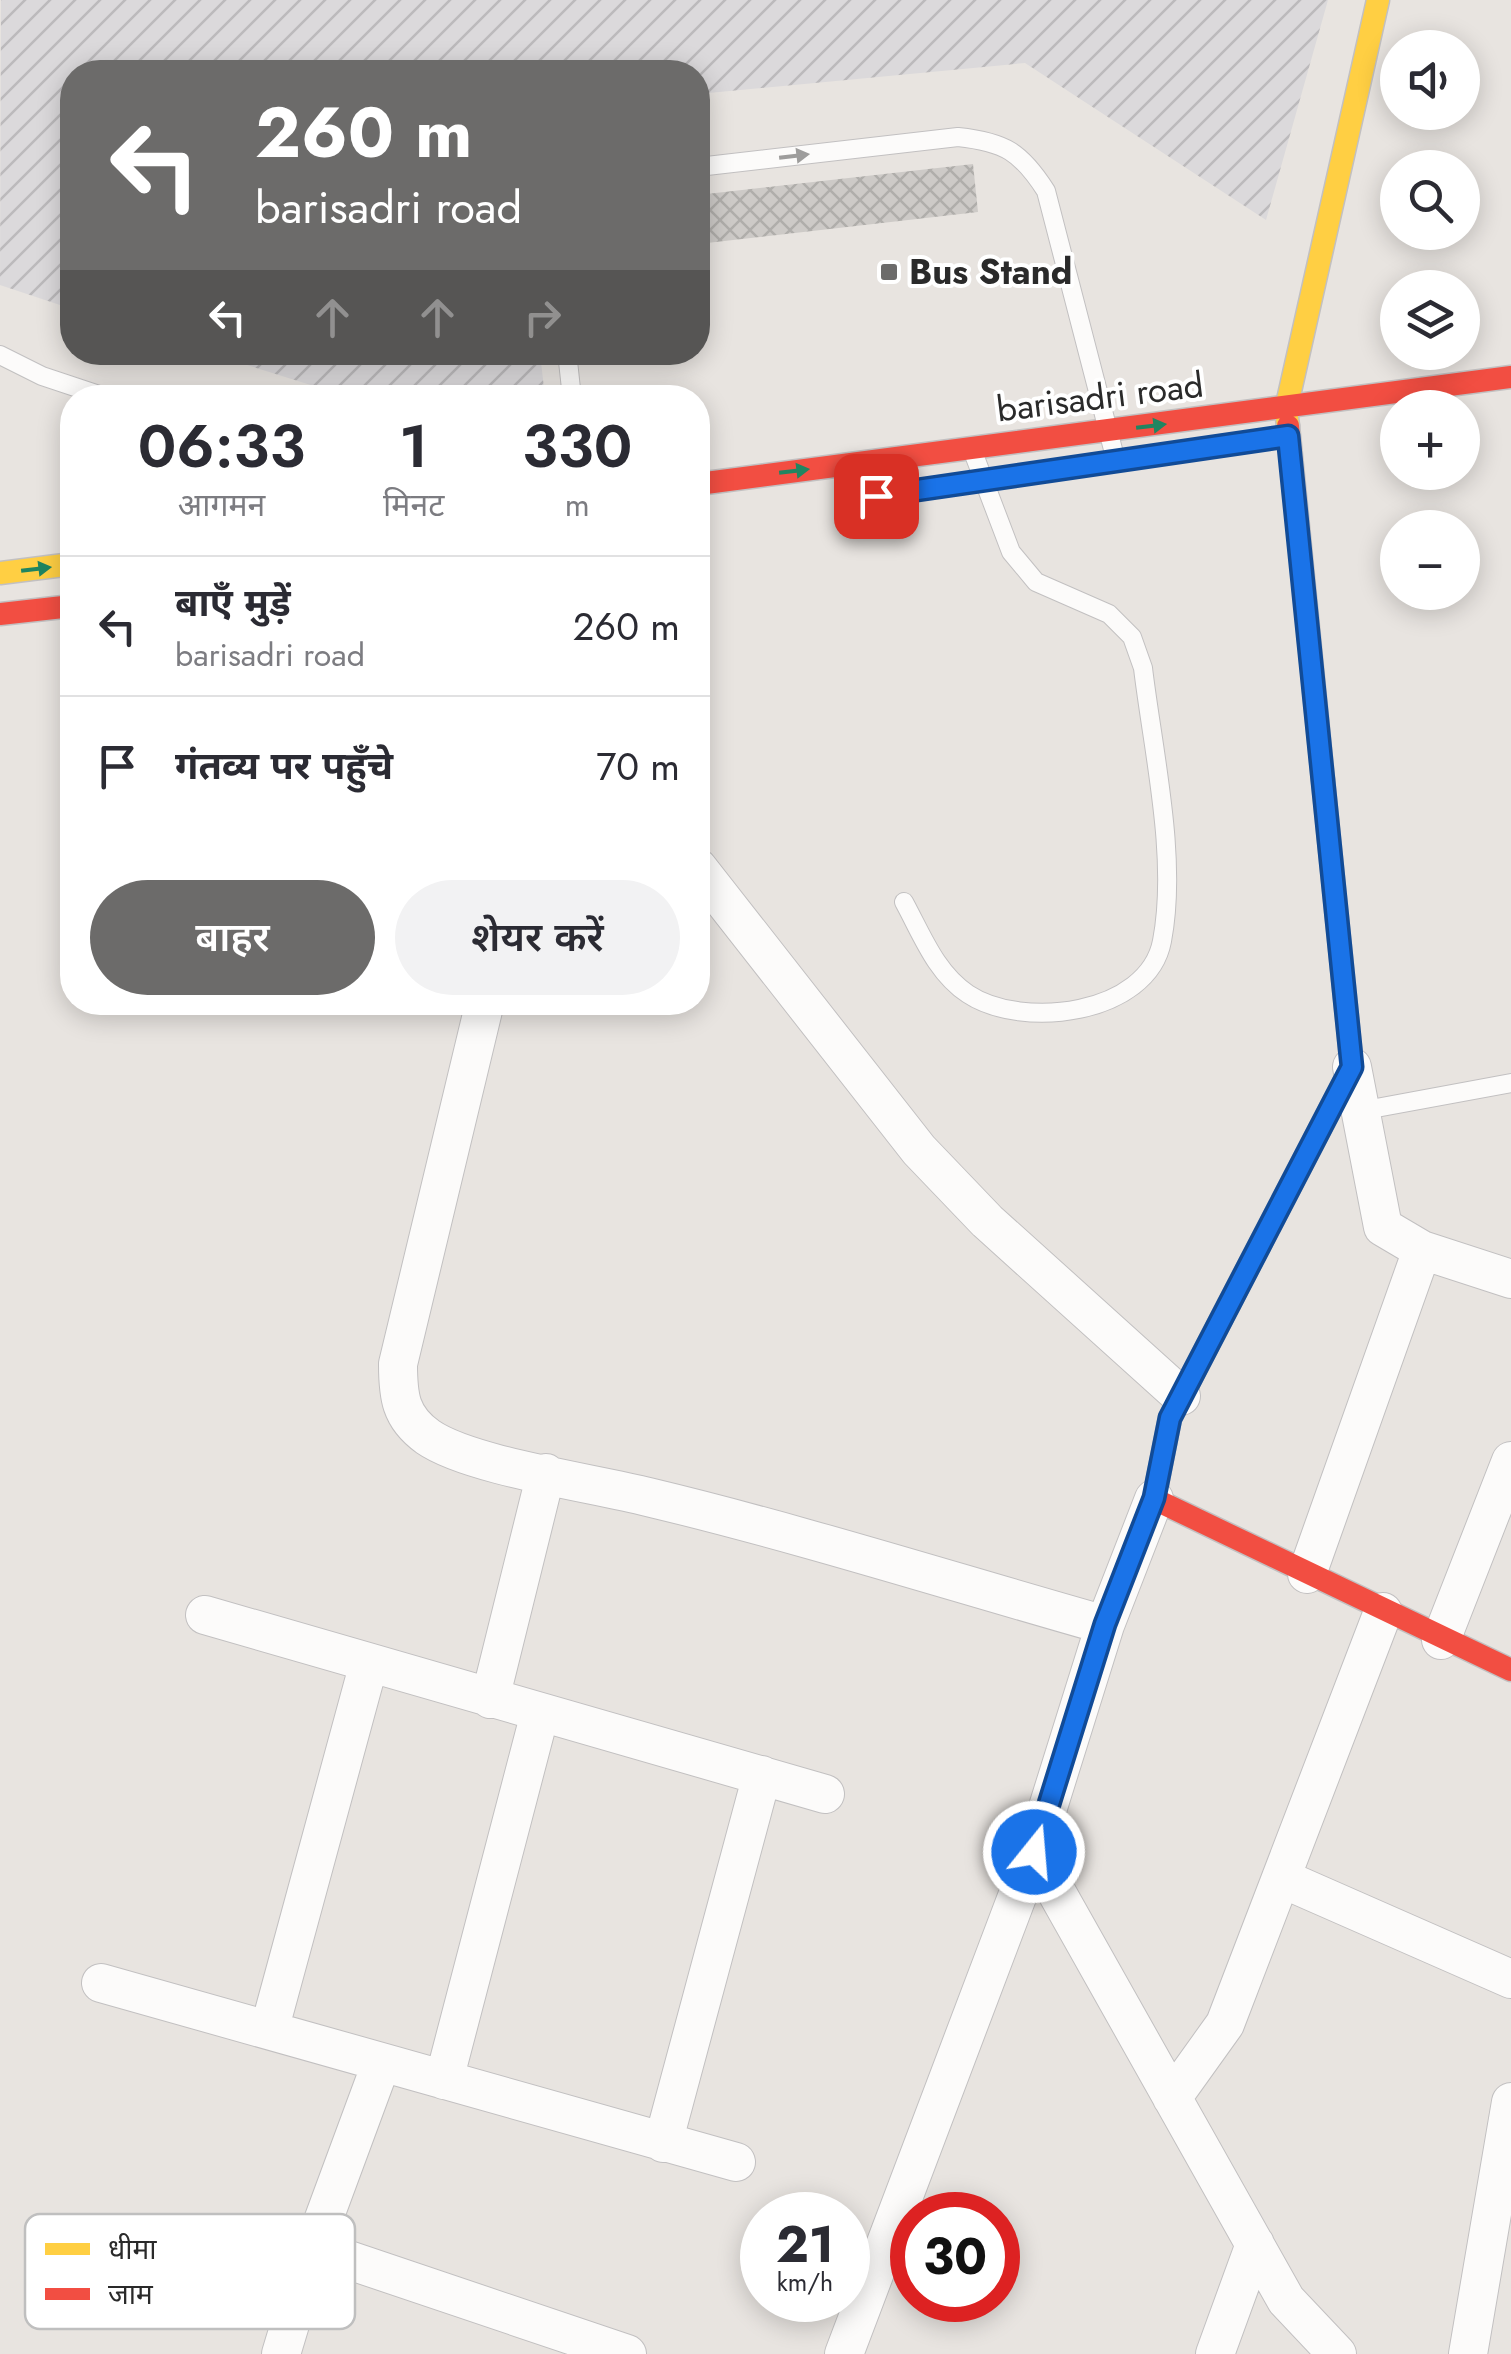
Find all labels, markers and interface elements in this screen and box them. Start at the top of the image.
map controls [1380,30,1480,610]
button: sound [1380,30,1480,130]
text: 260 m [255,82,473,183]
icon: left [90,100,220,230]
one-way arrow [779,148,811,164]
button: search [1380,150,1480,250]
text: barisadri road [255,175,522,240]
place label: Bus Stand [909,247,1072,297]
marker: Bus Stand [878,261,900,283]
button: layers [1380,270,1480,370]
icon: left [200,290,255,345]
icon: ahead [305,290,360,345]
icon: ahead [410,290,465,345]
icon: right [515,290,570,345]
street label: barisadri road [994,360,1206,434]
button: + [1380,390,1480,490]
text: 06:33 [138,403,305,490]
text: 1 [399,403,428,490]
text: 330 [522,403,632,490]
one-way arrow [1136,418,1168,434]
pin [834,454,919,539]
one-way arrow [779,463,811,479]
icon: arrive [849,469,904,524]
text: आगमन [178,482,265,528]
text: मिनट [383,482,444,528]
text: m [565,482,590,528]
button: − [1380,510,1480,610]
one-way arrow [21,560,53,576]
text: बाएँ मुड़ें [175,575,291,630]
icon: left [90,599,145,654]
text: 260 m [573,599,680,654]
text: barisadri road [175,632,365,678]
text: गंतव्य पर पहुँचे [175,738,393,793]
icon: arrive [90,739,145,794]
text: 70 m [596,739,680,794]
button: बाहर [90,880,375,995]
button: शेयर करें [395,880,680,995]
position arrow [982,1800,1086,1904]
speed limit sign: 30 [890,2192,1020,2322]
text: 21 [776,2208,834,2281]
legend [25,2214,355,2329]
text: धीमा [108,2229,157,2270]
text: km/h [777,2264,833,2300]
text: जाम [108,2274,154,2315]

